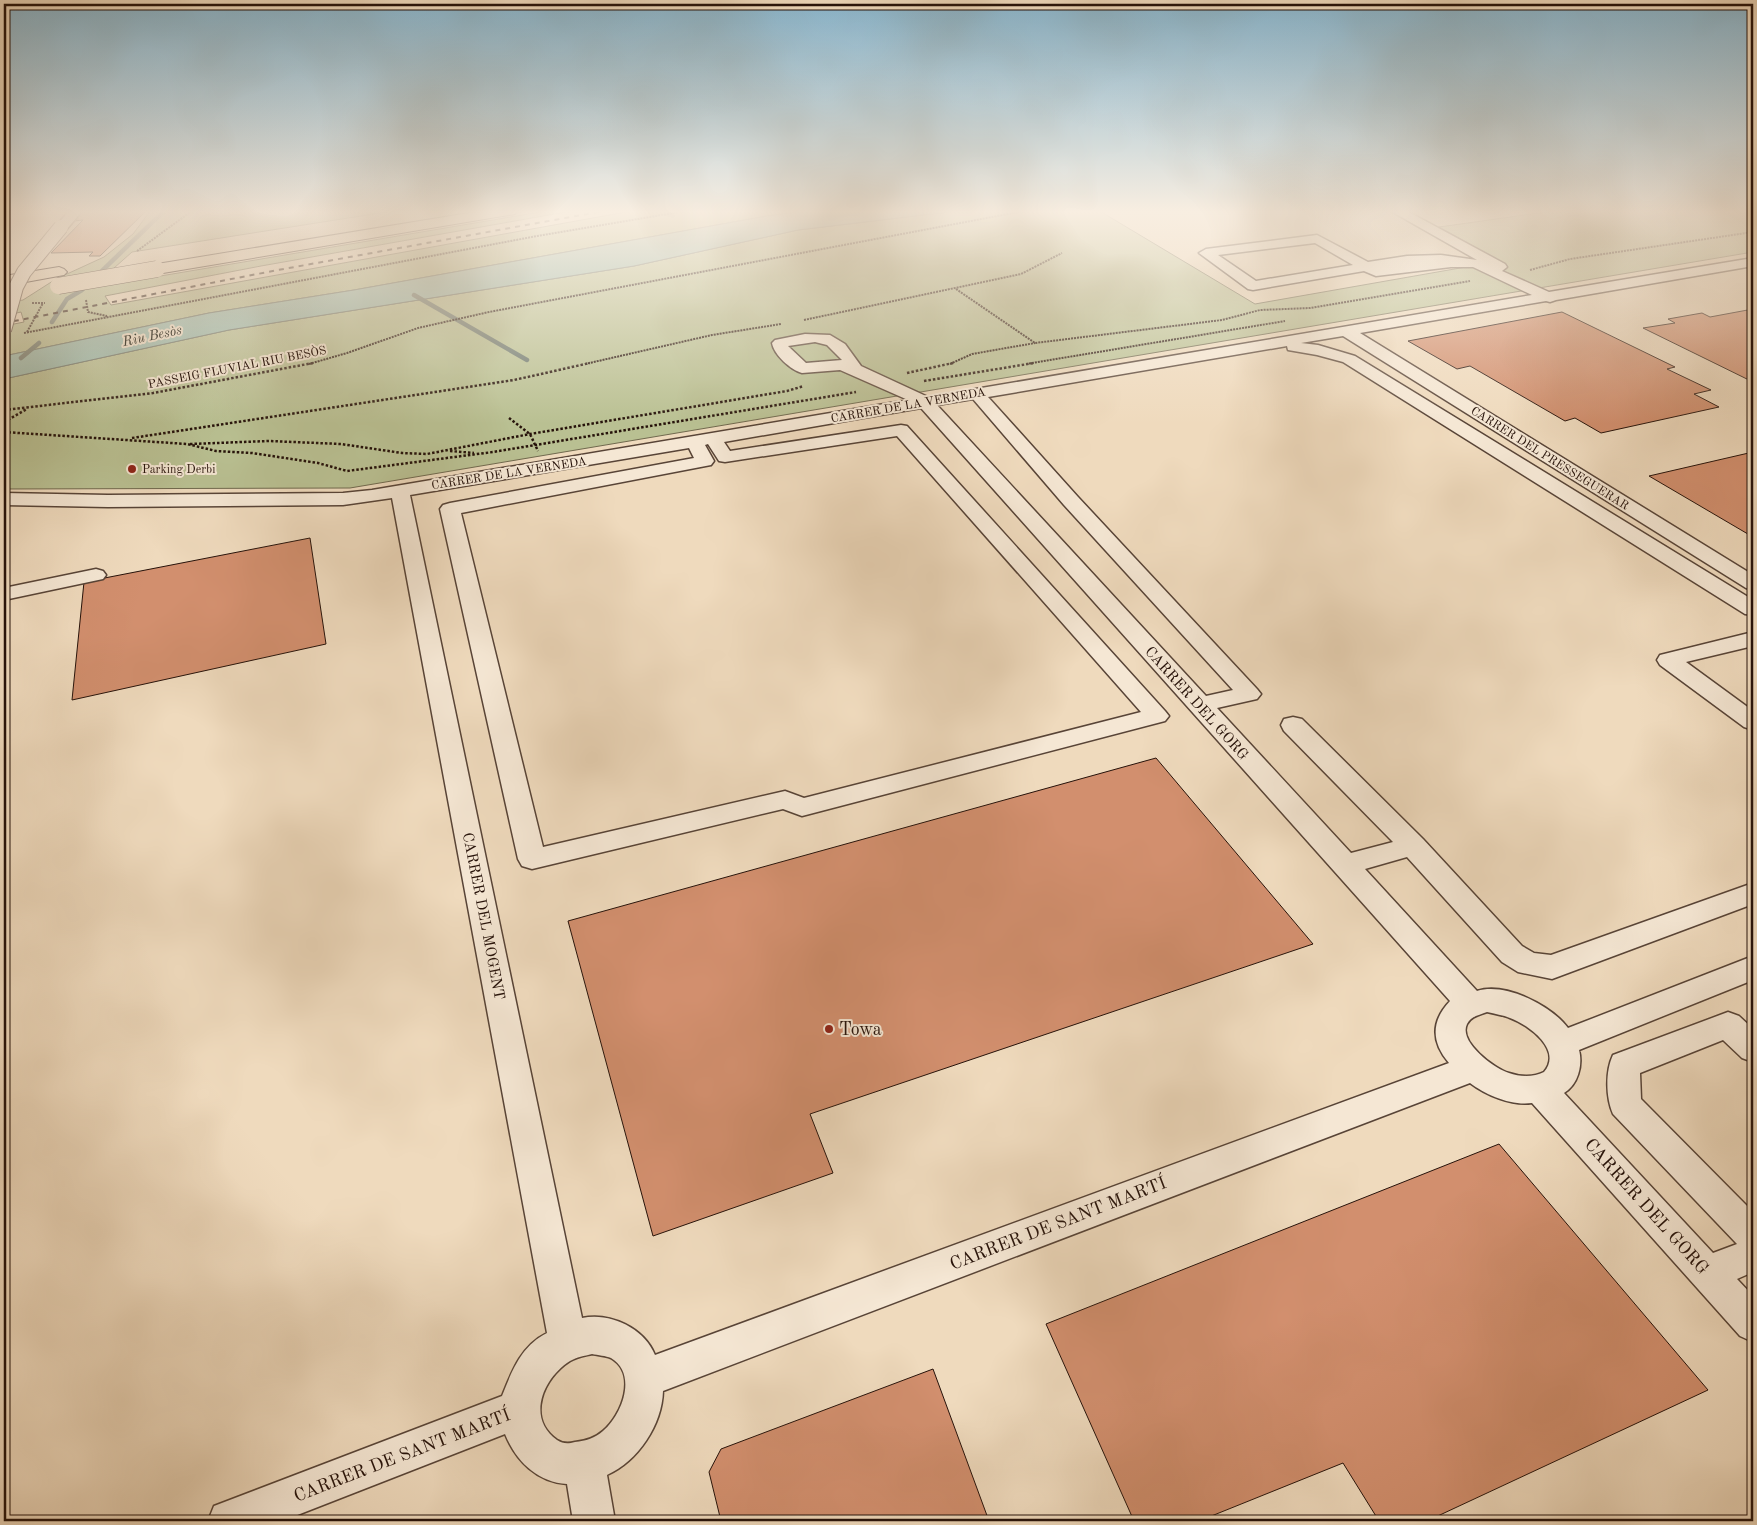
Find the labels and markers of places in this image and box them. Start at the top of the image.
marker: Parking Derbi [126,463,138,475]
place label: Parking Derbi [142,464,215,476]
place label: Towa [839,1021,882,1039]
marker: Towa [823,1023,835,1035]

